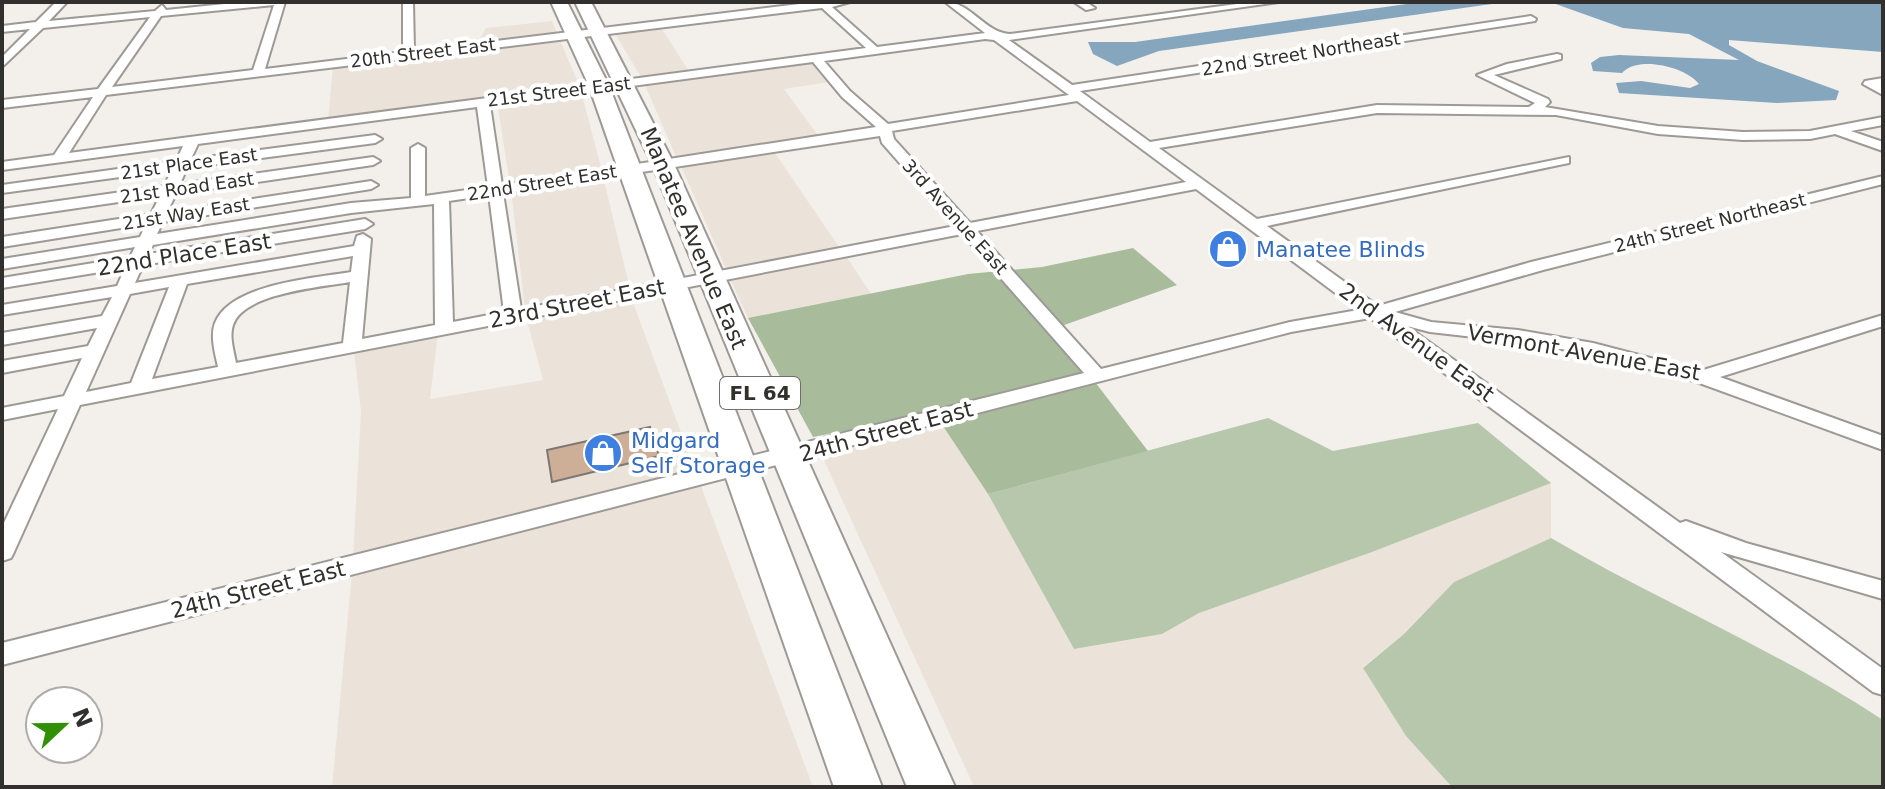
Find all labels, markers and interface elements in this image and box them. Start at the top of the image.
street label: 22nd Street Northeast [1200,27,1402,80]
street label: 20th Street East [349,33,497,72]
street label: 21st Street East [486,72,632,111]
street label: Manatee Avenue East [635,123,752,353]
street label: 21st Place East [119,144,258,183]
street label: 3rd Avenue East [898,155,1012,278]
street label: 22nd Street East [466,160,618,205]
street label: 21st Road East [119,168,255,207]
street label: 24th Street Northeast [1612,189,1808,256]
street label: 21st Way East [121,193,251,234]
street label: 22nd Place East [95,228,273,281]
shop icon: Manatee Blinds [1207,228,1249,270]
place label: Manatee Blinds [1256,237,1425,262]
street label: 23rd Street East [487,274,668,333]
street label: 2nd Avenue East [1334,278,1499,407]
street label: Vermont Avenue East [1465,320,1703,385]
road number: FL 64 [720,377,800,409]
street label: 24th Street East [797,396,976,467]
place label: Midgard Self Storage [631,428,765,478]
shop icon: Midgard Self Storage [582,432,624,474]
street label: 24th Street East [168,556,348,623]
north arrow [24,685,104,765]
text: N [67,704,97,731]

